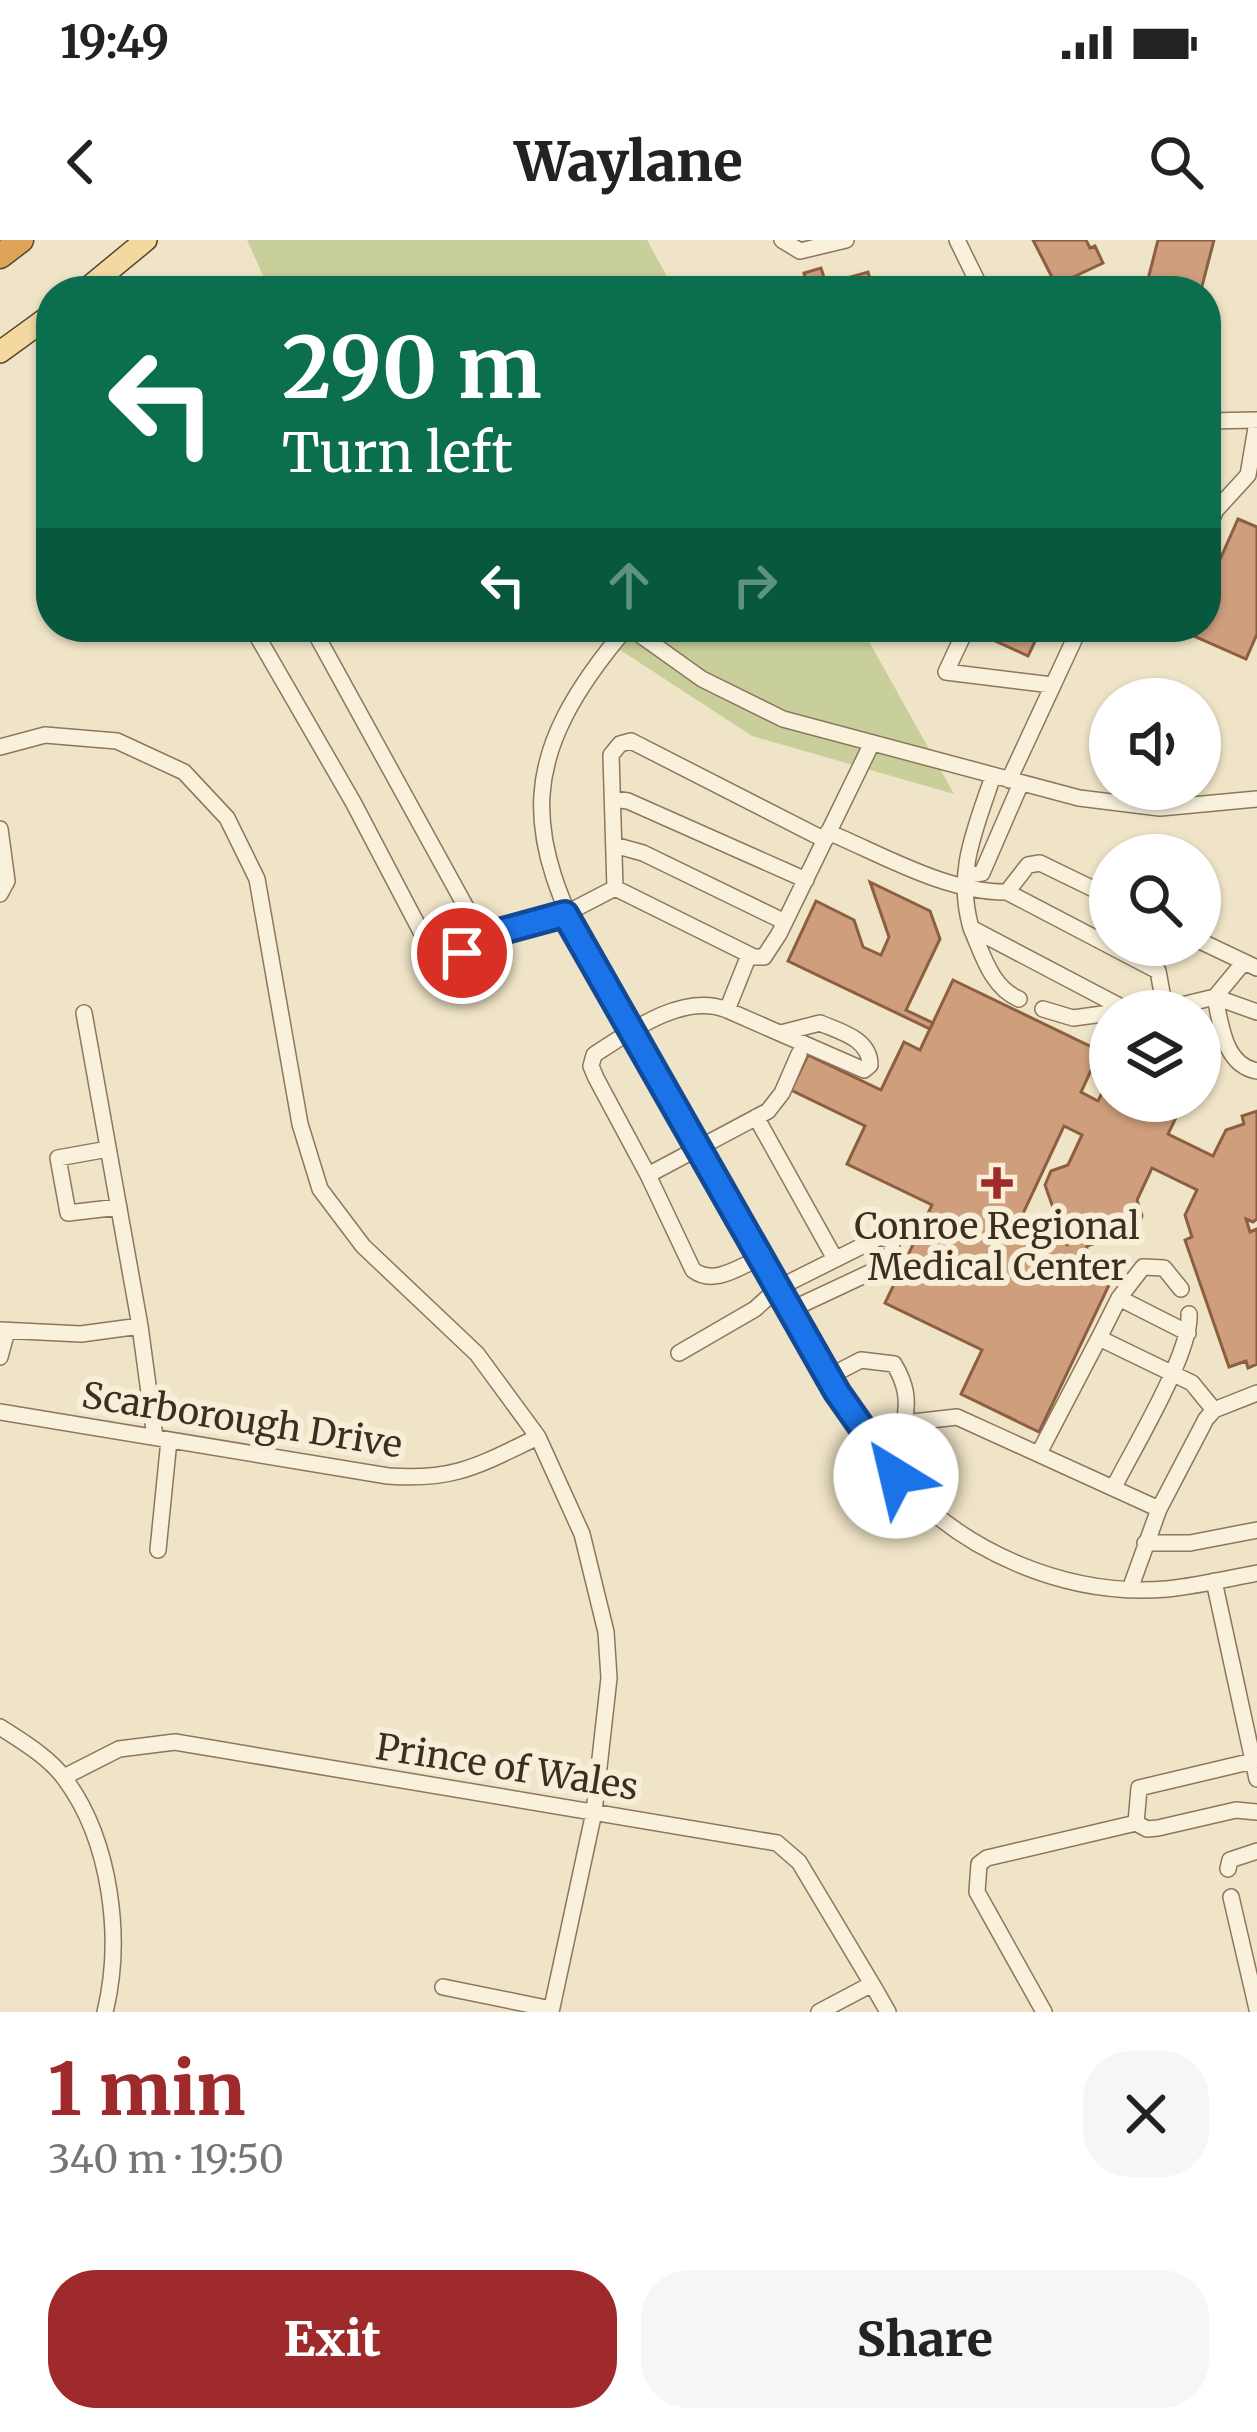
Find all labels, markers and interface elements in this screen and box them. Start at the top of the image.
text: 19:49 [60,14,169,70]
text: Waylane [514,128,743,196]
icon: back [48,129,114,195]
icon: search [1143,129,1209,195]
text: 290 m [282,315,542,421]
icon: left [84,324,240,480]
text: Turn left [282,419,513,487]
icon: left [470,552,536,618]
icon: ahead [596,552,662,618]
icon: right [722,552,788,618]
map controls [1089,678,1221,1122]
button: sound [1089,678,1221,810]
button: search [1089,834,1221,966]
pin [411,902,513,1004]
icon: arrive [429,920,495,986]
button: layers [1089,990,1221,1122]
marker: Conroe Regional Medical Center [981,1167,1013,1199]
place label: Conroe Regional Medical Center [854,1204,1140,1290]
street label: Scarborough Drive [79,1372,405,1468]
position arrow [833,1413,959,1539]
street label: Prince of Wales [373,1724,641,1810]
text: 1 min [48,2044,245,2135]
button: close [1083,2051,1209,2177]
text: 340 m · 19:50 [48,2135,284,2184]
button: Exit [48,2270,617,2408]
button: Share [641,2270,1209,2408]

